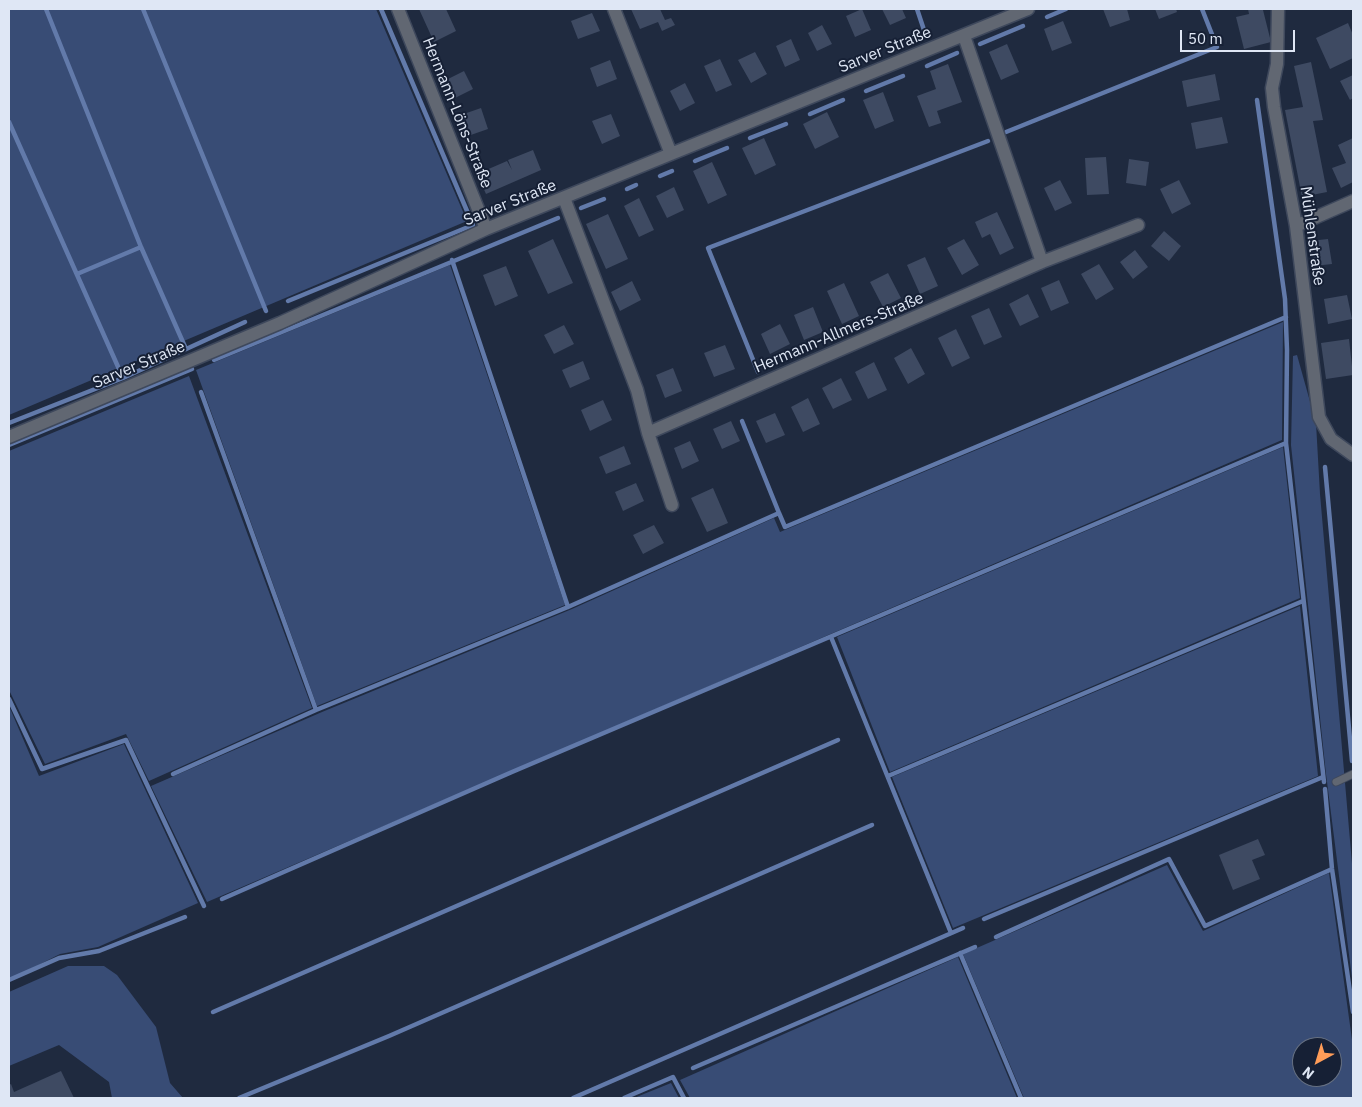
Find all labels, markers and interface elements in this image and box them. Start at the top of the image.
scale bar [1182,20,1297,52]
street label: Sarver Straße [836,23,934,77]
text: 50 m [1188,29,1223,48]
street label: Hermann-Löns-Straße [418,35,496,191]
street label: Sarver Straße [461,176,559,230]
street label: Mühlenstraße [1296,185,1328,287]
street label: Hermann-Allmers-Straße [751,289,927,377]
street label: Sarver Straße [90,337,188,393]
north arrow [1292,1037,1342,1087]
text: N [1299,1063,1318,1083]

